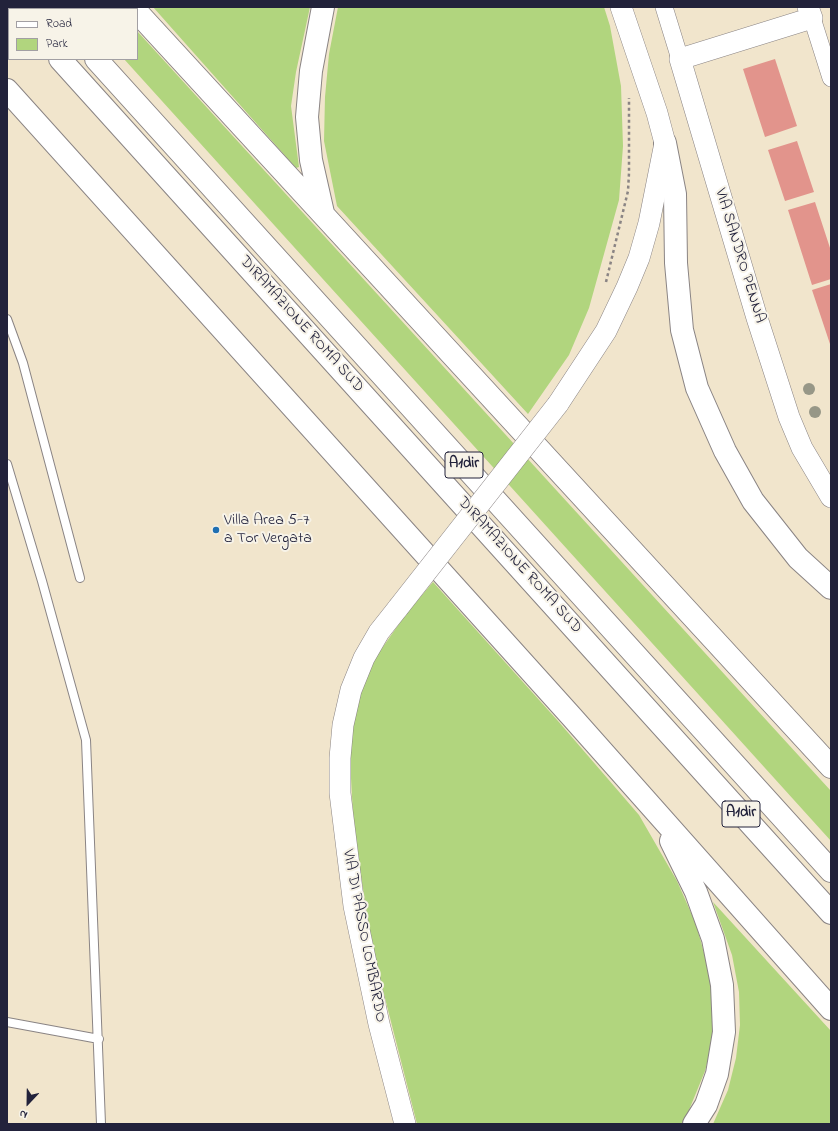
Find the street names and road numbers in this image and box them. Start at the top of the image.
street label: VIA SANDRO PENNA [709,186,769,326]
street label: DIRAMAZIONE ROMA SUD [235,253,367,397]
road number: A1dir [445,452,483,478]
street label: DIRAMAZIONE ROMA SUD [453,494,585,638]
road number: A1dir [722,801,760,827]
street label: VIA DI PASSO LOMBARDO [337,848,389,1024]

